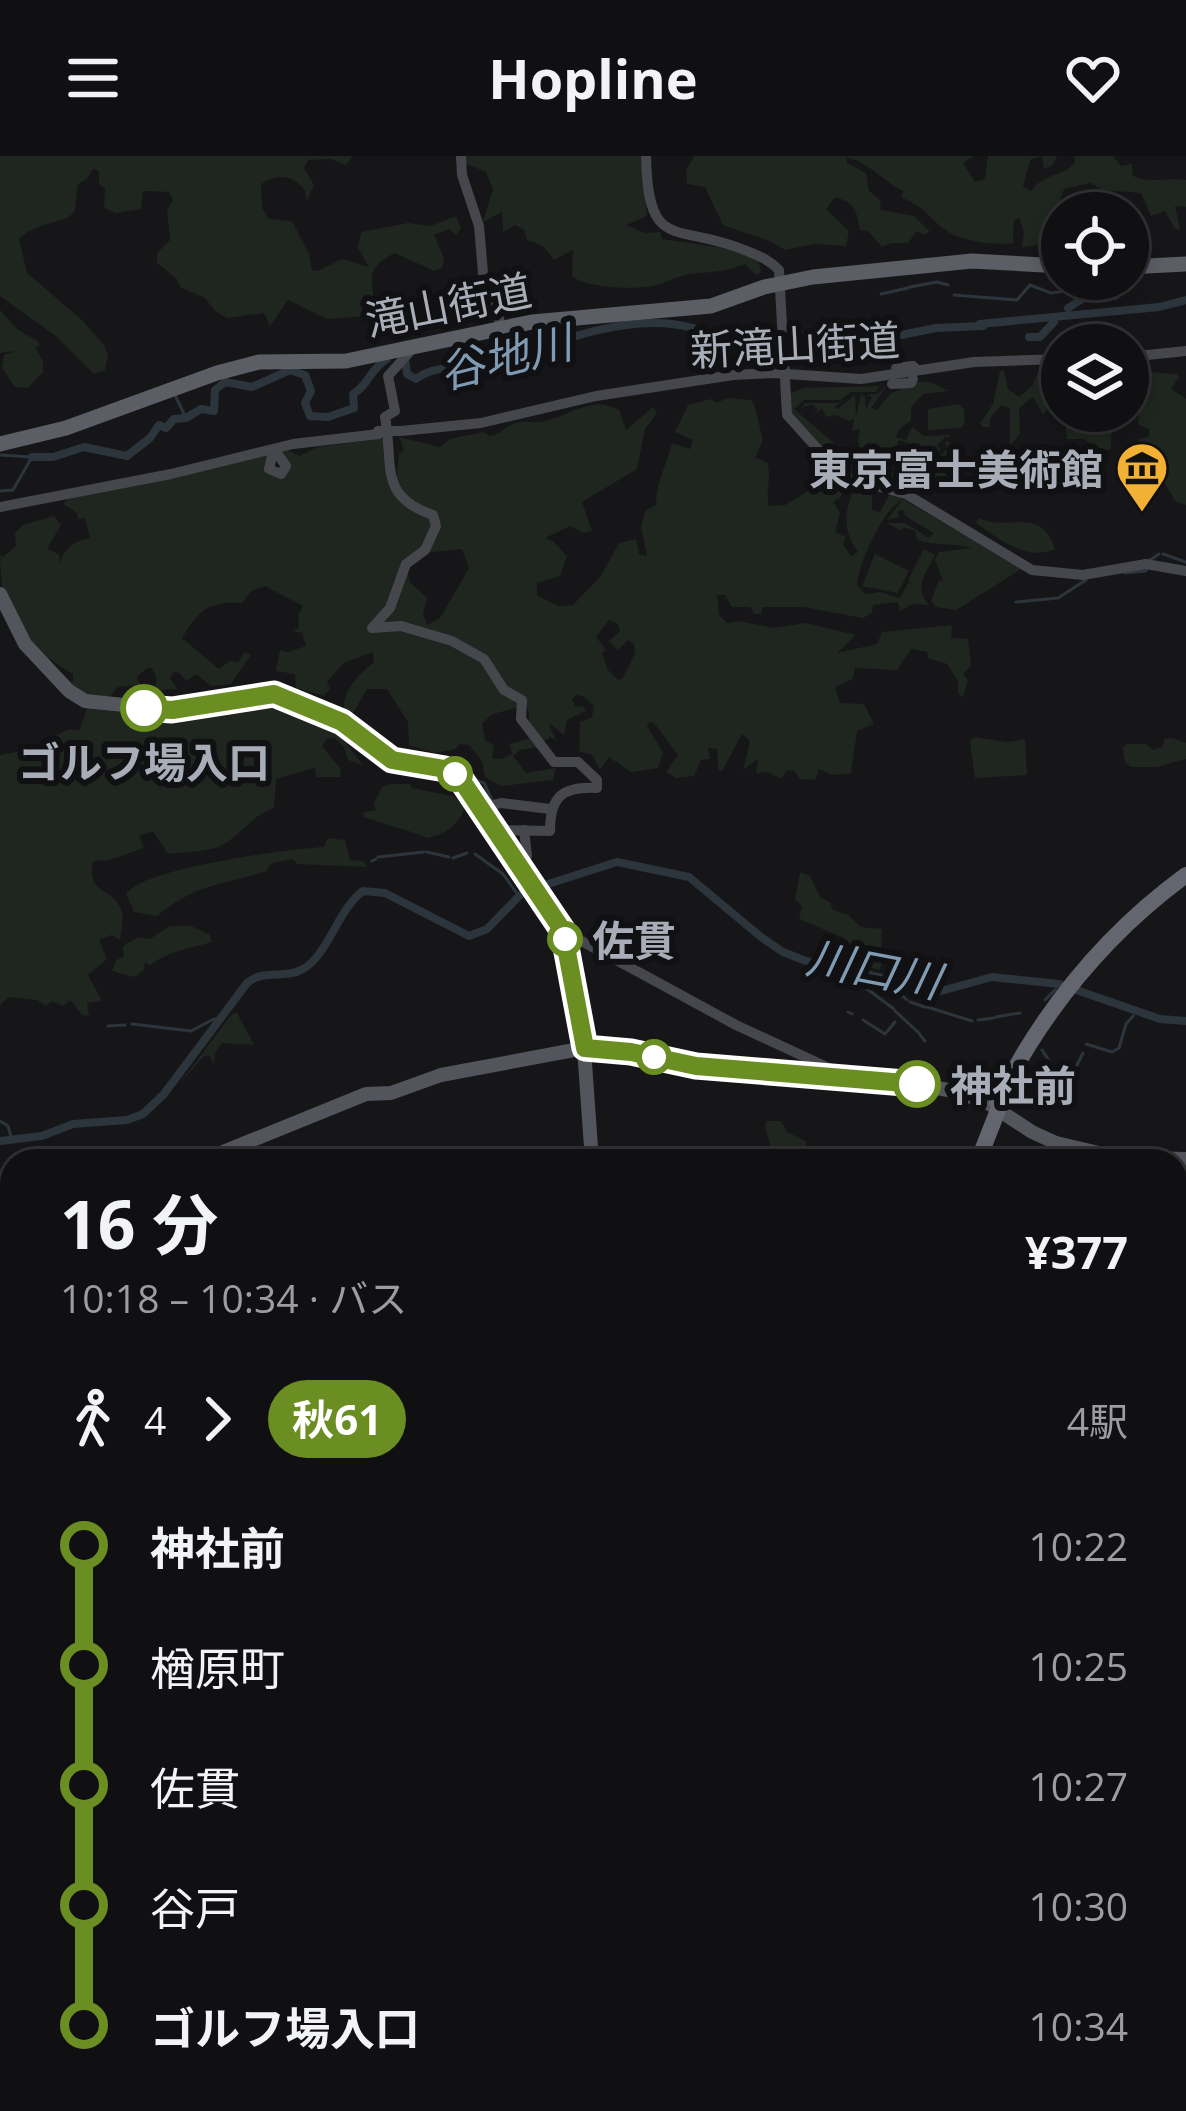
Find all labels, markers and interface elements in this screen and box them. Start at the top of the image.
text: Hopline [488,41,698,115]
icon: menu [60,45,126,111]
icon: heart [1060,45,1126,111]
map controls [1041,192,1149,432]
button: locate [1041,192,1149,300]
street label: 滝山街道 [360,260,536,348]
water label: 谷地川 [432,309,582,402]
street label: 新滝山街道 [689,310,901,378]
button: layers [1041,324,1149,432]
place label: 東京富士美術館 [809,440,1103,497]
museum icon: 東京富士美術館 [1114,440,1170,514]
marker: ゴルフ場入口 [122,686,166,730]
place label: ゴルフ場入口 [18,733,270,790]
unlabelled marker [439,758,471,790]
place label: 佐貫 [592,911,676,968]
marker: 佐貫 [549,923,581,955]
water label: 川口川 [802,925,950,1012]
unlabelled marker [638,1041,670,1073]
place label: 神社前 [950,1056,1076,1113]
marker: 神社前 [895,1062,939,1106]
text: 16 分 [60,1178,219,1268]
text: ¥377 [1025,1221,1128,1282]
text: 10:18 – 10:34 · バス [60,1271,407,1324]
icon: walk [60,1386,126,1452]
icon: forward [184,1386,250,1452]
text: 秋61 [292,1390,382,1447]
text: 4 [144,1393,166,1446]
text: 4駅 [1067,1394,1128,1447]
text: 神社前 [150,1517,285,1578]
text: 10:22 [1029,1519,1128,1572]
text: 楢原町 [150,1637,285,1698]
text: 10:25 [1029,1639,1128,1692]
text: 佐貫 [150,1757,240,1818]
text: 10:27 [1029,1759,1128,1812]
text: 谷戸 [150,1877,240,1938]
text: 10:30 [1029,1879,1128,1932]
text: ゴルフ場入口 [150,1997,420,2058]
text: 10:34 [1029,1999,1128,2052]

